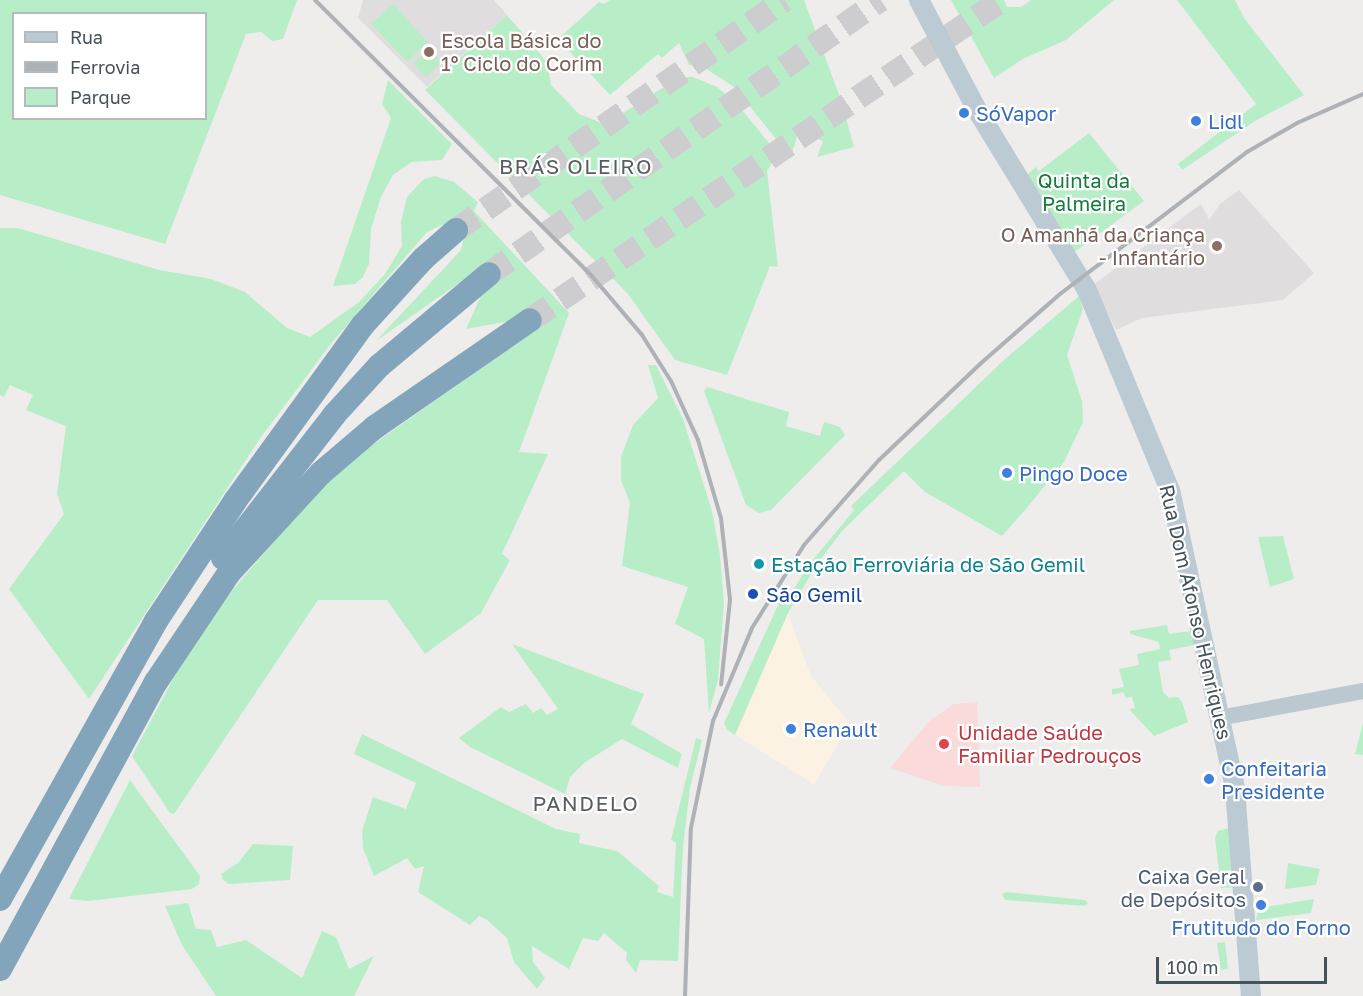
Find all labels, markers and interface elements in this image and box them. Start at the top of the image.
legend [12,12,207,120]
text: Rua [70,26,103,48]
place label: Escola Básica do 1º Ciclo do Corim [441,28,602,75]
marker: Escola Básica do 1º Ciclo do Corim [422,45,436,59]
text: Ferrovia [70,56,140,78]
text: Parque [70,86,131,108]
place label: SóVapor [976,101,1056,125]
marker: SóVapor [957,106,971,120]
place label: Lidl [1208,109,1243,133]
marker: Lidl [1189,114,1203,128]
district label: BRÁS OLEIRO [499,153,653,179]
park label: Quinta da Palmeira [1038,169,1130,216]
place label: O Amanhã da Criança - Infantário [1001,222,1205,269]
marker: O Amanhã da Criança - Infantário [1210,239,1224,253]
place label: Pingo Doce [1019,461,1128,485]
marker: Pingo Doce [1000,466,1014,480]
street label: Rua Dom Afonso Henriques [1155,482,1237,742]
place label: Estação Ferroviária de São Gemil [771,552,1085,576]
marker: Estação Ferroviária de São Gemil [752,557,766,571]
place label: São Gemil [766,582,862,606]
marker: São Gemil [744,585,762,603]
place label: Renault [803,717,878,741]
place label: Unidade Saúde Familiar Pedrouços [958,720,1142,767]
marker: Renault [784,722,798,736]
marker: Unidade Saúde Familiar Pedrouços [935,735,953,753]
place label: Confeitaria Presidente [1221,756,1327,803]
marker: Confeitaria Presidente [1202,772,1216,786]
district label: PANDELO [533,790,639,816]
place label: Caixa Geral de Depósitos [1121,864,1246,911]
marker: Caixa Geral de Depósitos [1251,880,1265,894]
marker: Frutitudo do Forno [1254,898,1268,912]
place label: Frutitudo do Forno [1171,915,1351,939]
scale bar [1159,945,1330,983]
text: 100 m [1167,956,1218,978]

